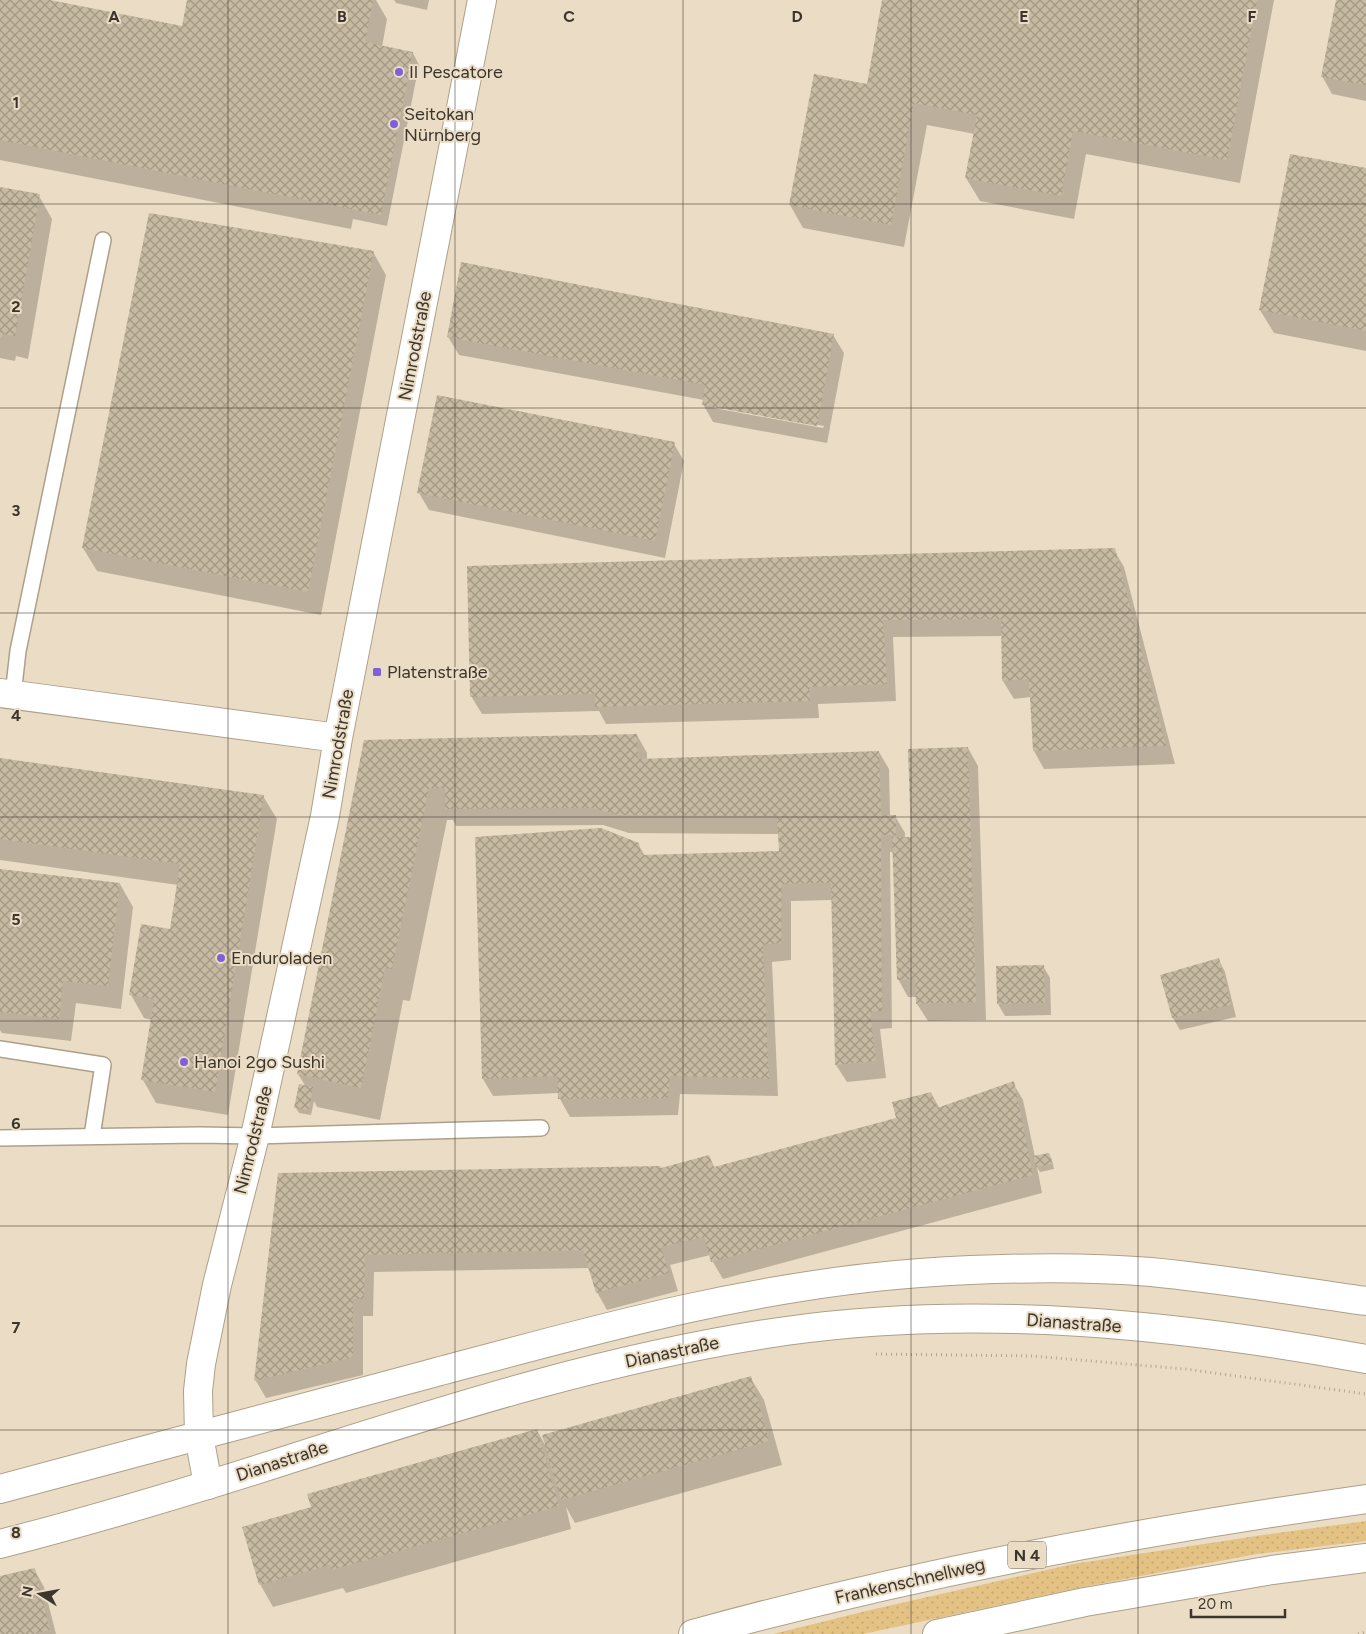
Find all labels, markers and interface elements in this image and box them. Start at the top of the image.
text: A [108,7,120,26]
text: B [337,7,347,26]
text: C [563,7,575,26]
text: D [791,7,803,26]
text: E [1019,7,1029,26]
text: F [1248,7,1257,26]
place label: Il Pescatore [409,61,503,83]
marker: Il Pescatore [393,66,405,78]
text: 1 [13,93,19,112]
place label: Seitokan Nürnberg [404,103,481,146]
marker: Seitokan Nürnberg [388,118,400,130]
street label: Nimrodstraße [394,289,436,403]
text: 2 [11,297,21,316]
text: 3 [12,501,21,520]
place label: Platenstraße [387,661,488,683]
marker: Platenstraße [371,666,383,678]
street label: Nimrodstraße [318,687,358,801]
text: 4 [11,706,21,725]
text: 5 [11,910,21,929]
place label: Enduroladen [231,947,332,969]
marker: Enduroladen [215,952,227,964]
place label: Hanoi 2go Sushi [194,1051,325,1073]
marker: Hanoi 2go Sushi [178,1056,190,1068]
street label: Nimrodstraße [229,1083,277,1196]
text: 6 [11,1114,21,1133]
street label: Dianastraße [1026,1309,1123,1337]
text: 7 [12,1318,21,1337]
street label: Dianastraße [623,1331,721,1373]
street label: Dianastraße [233,1436,331,1486]
text: 8 [11,1523,21,1542]
road number: N 4 [1008,1542,1046,1568]
street label: Frankenschnellweg [833,1553,987,1609]
north arrow [15,1569,65,1619]
text: N [18,1585,37,1599]
scale bar [1191,1586,1285,1618]
text: 20 m [1198,1595,1232,1613]

